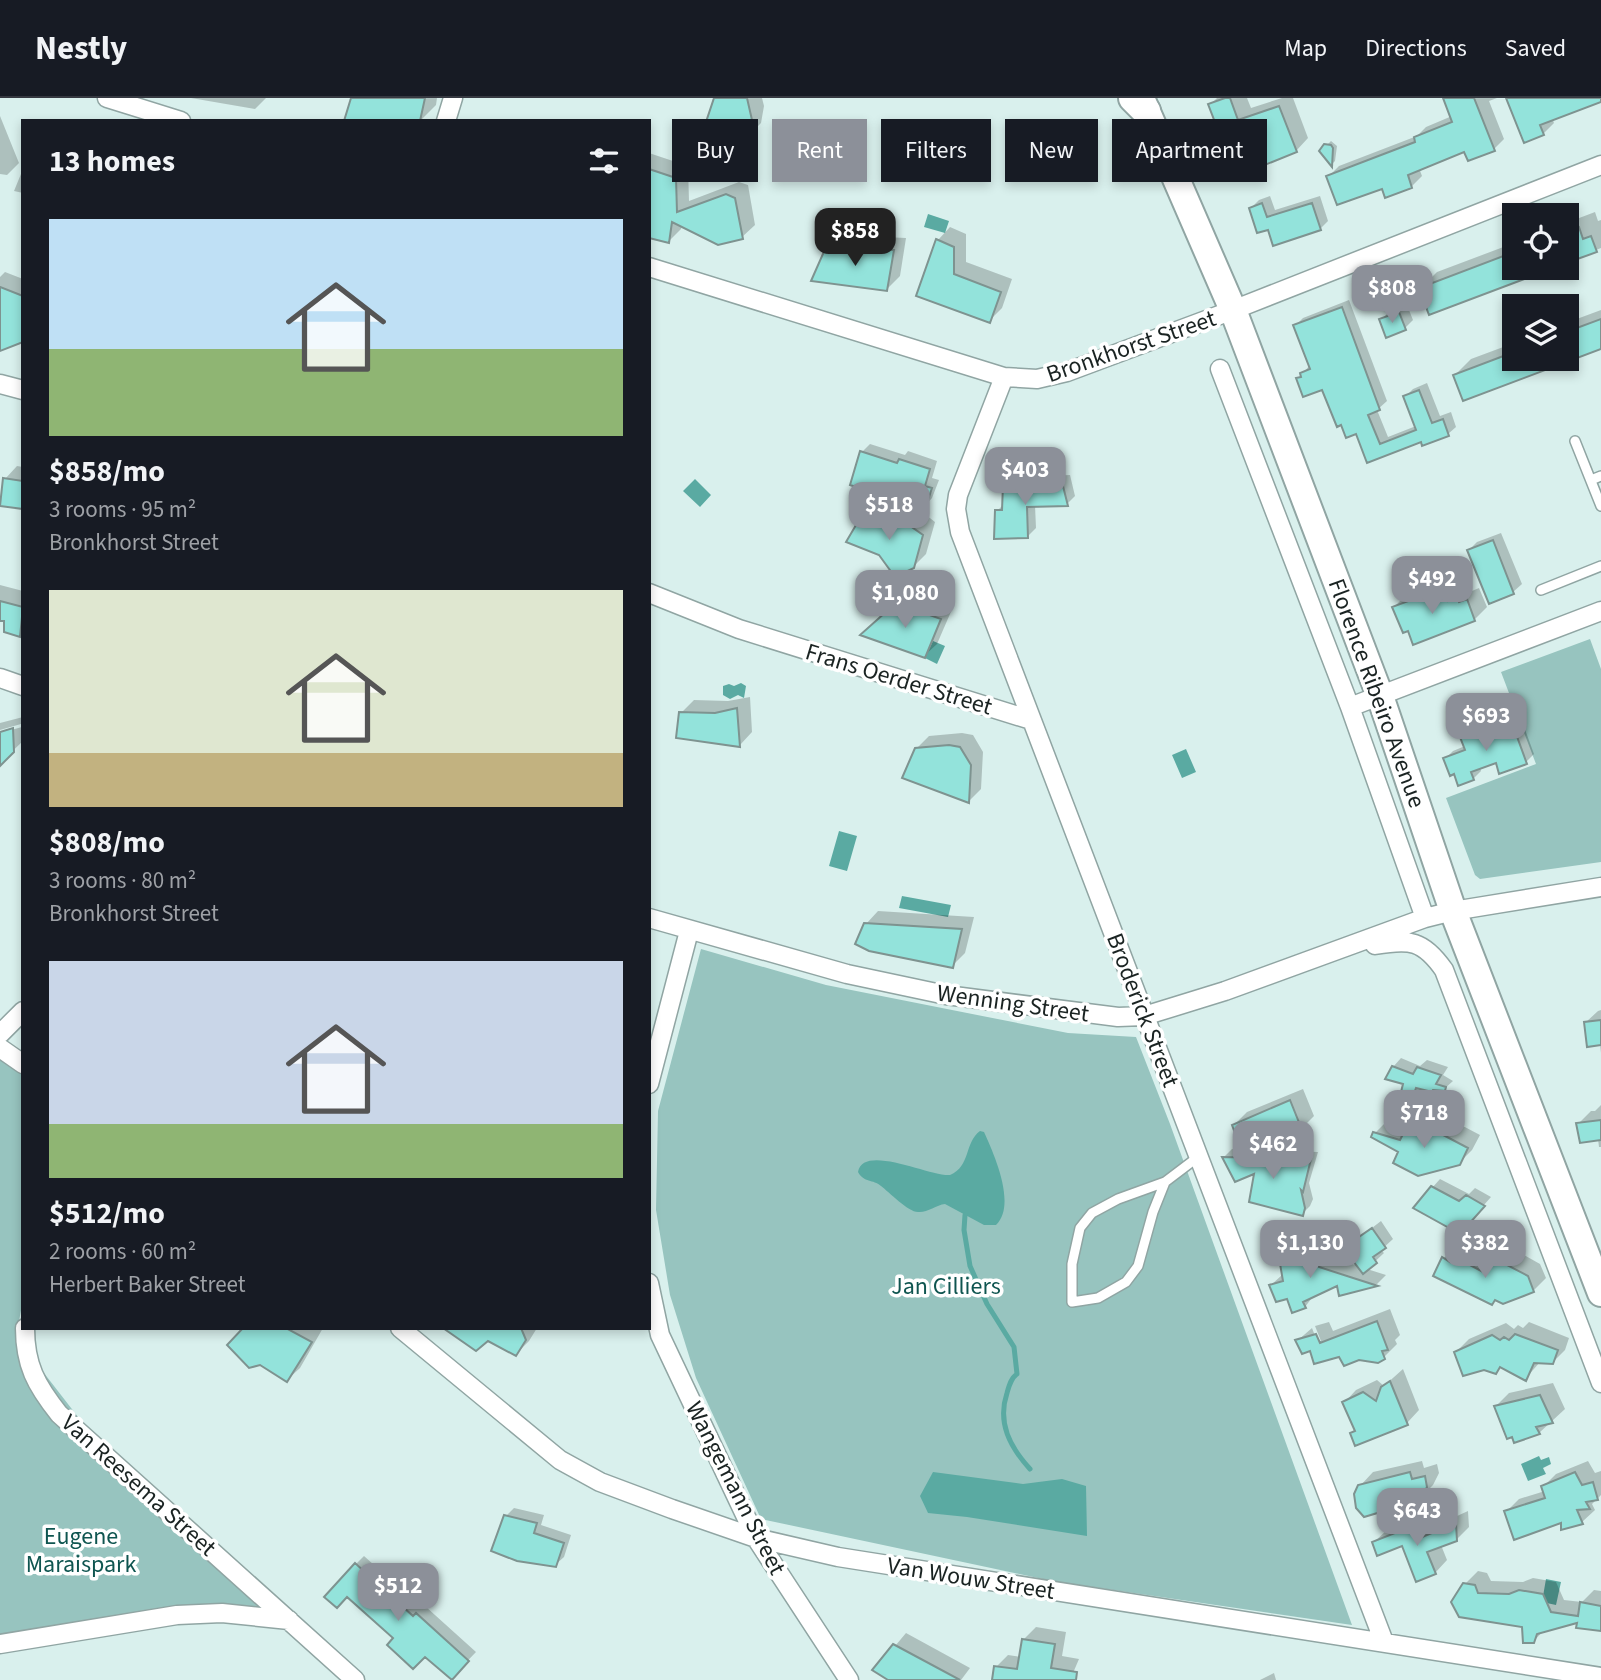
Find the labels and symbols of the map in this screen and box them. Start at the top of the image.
pin: $858 [814,208,896,268]
pin: $808 [1351,266,1433,325]
street label: Bronkhorst Street [1042,301,1221,392]
pin: $403 [984,448,1066,507]
pin: $518 [848,482,930,542]
pin: $492 [1391,556,1473,616]
pin: $1,080 [848,570,962,630]
street label: Florence Ribeiro Avenue [1319,574,1434,813]
street label: Frans Oerder Street [801,634,997,725]
pin: $693 [1445,694,1527,753]
street label: Broderick Street [1097,928,1188,1092]
street label: Wenning Street [935,976,1091,1031]
pin: $718 [1383,1090,1465,1150]
pin: $462 [1232,1122,1314,1181]
pin: $1,130 [1253,1220,1367,1280]
pin: $382 [1444,1220,1526,1280]
park label: Jan Cilliers [891,1269,1001,1304]
street label: Wangemann Street [677,1395,794,1581]
street label: Van Reesema Street [53,1406,224,1565]
pin: $643 [1376,1488,1458,1548]
park label: Eugene Maraispark [26,1519,136,1582]
street label: Van Wouw Street [885,1548,1057,1609]
pin: $512 [357,1564,439,1623]

